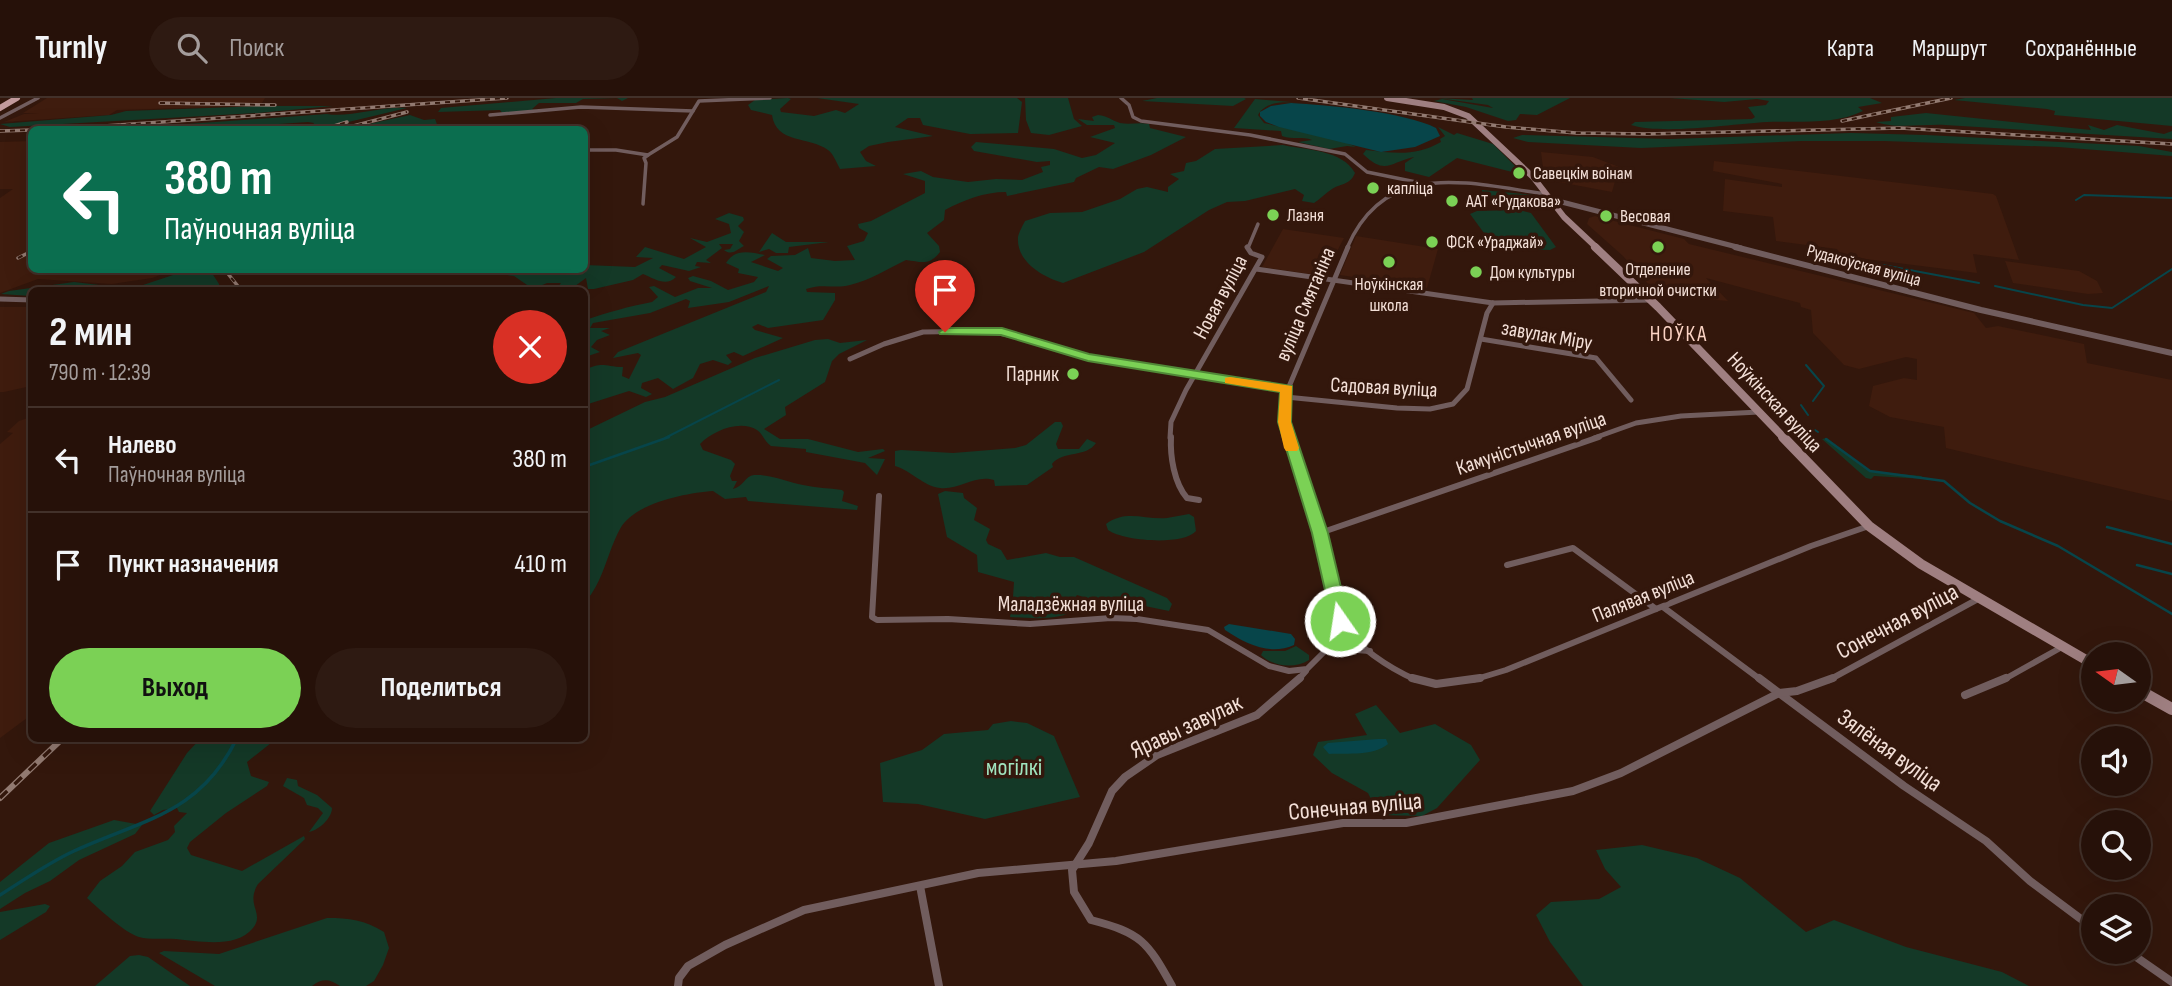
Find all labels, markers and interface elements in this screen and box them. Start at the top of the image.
search box [149,17,639,80]
text: Turnly [35,28,107,68]
icon: search [173,29,211,67]
text: Поиск [229,33,284,64]
text: Карта [1827,34,1874,63]
text: Маршрут [1912,34,1987,63]
text: Сохранённые [2025,34,2137,63]
text: 380 m [164,150,273,209]
icon: left [49,154,140,245]
place label: Савецкім воінам [1533,163,1633,184]
marker: Савецкім воінам [1511,165,1527,181]
place label: капліца [1387,178,1433,199]
marker: капліца [1365,180,1381,196]
place label: ААТ «Рудакова» [1465,191,1561,212]
marker: ААТ «Рудакова» [1444,193,1460,209]
place label: Лазня [1287,205,1324,226]
place label: Весовая [1620,206,1671,227]
marker: Лазня [1265,207,1281,223]
marker: Весовая [1598,208,1614,224]
text: Паўночная вуліца [164,210,355,249]
place label: ФСК «Ураджай» [1446,232,1544,253]
marker: ФСК «Ураджай» [1424,234,1440,250]
marker: Отделение вторичной очистки [1650,239,1666,255]
street label: Рудакоўская вуліца [1804,240,1923,291]
street label: вуліца Смятаніна [1270,244,1341,365]
street label: Новая вуліца [1188,251,1253,343]
marker: Ноўкінская школа [1381,254,1397,270]
place label: Отделение вторичной очистки [1599,259,1717,301]
pin [915,260,975,332]
place label: Дом культуры [1490,262,1575,283]
marker: Дом культуры [1468,264,1484,280]
icon: arrive [926,271,964,309]
place label: Ноўкінская школа [1355,274,1423,316]
text: 2 мин [49,307,132,358]
button: close [493,310,567,384]
street label: завулак Міру [1499,315,1594,356]
district label: НОЎКА [1650,322,1708,347]
street label: Ноўкінская вуліца [1722,347,1827,458]
text: 790 m · 12:39 [49,359,151,387]
place label: Парник [1006,362,1059,387]
marker: Парник [1065,366,1081,382]
street label: Садовая вуліца [1330,372,1438,403]
street label: Камуністычная вуліца [1453,406,1609,481]
text: Налево [108,430,177,461]
icon: left [49,441,87,479]
text: 380 m [512,444,567,475]
text: Паўночная вуліца [108,461,246,489]
icon: arrive [49,546,87,584]
text: Пункт назначения [108,549,279,580]
text: 410 m [515,549,567,580]
street label: Палявая вуліца [1589,565,1698,628]
street label: Сонечная вуліца [1831,577,1963,666]
position arrow [1303,584,1377,658]
street label: Маладзёжная вуліца [998,592,1144,617]
north arrow [2081,642,2151,712]
map controls [2081,642,2151,964]
button: Выход [49,648,301,728]
button: Поделиться [315,648,567,728]
street label: Яравы завулак [1126,688,1248,765]
street label: Зялёная вуліца [1832,703,1948,798]
button: sound [2081,726,2151,796]
park label: могілкі [986,753,1042,782]
street label: Сонечная вуліца [1287,786,1423,827]
button: search [2081,810,2151,880]
button: layers [2081,894,2151,964]

